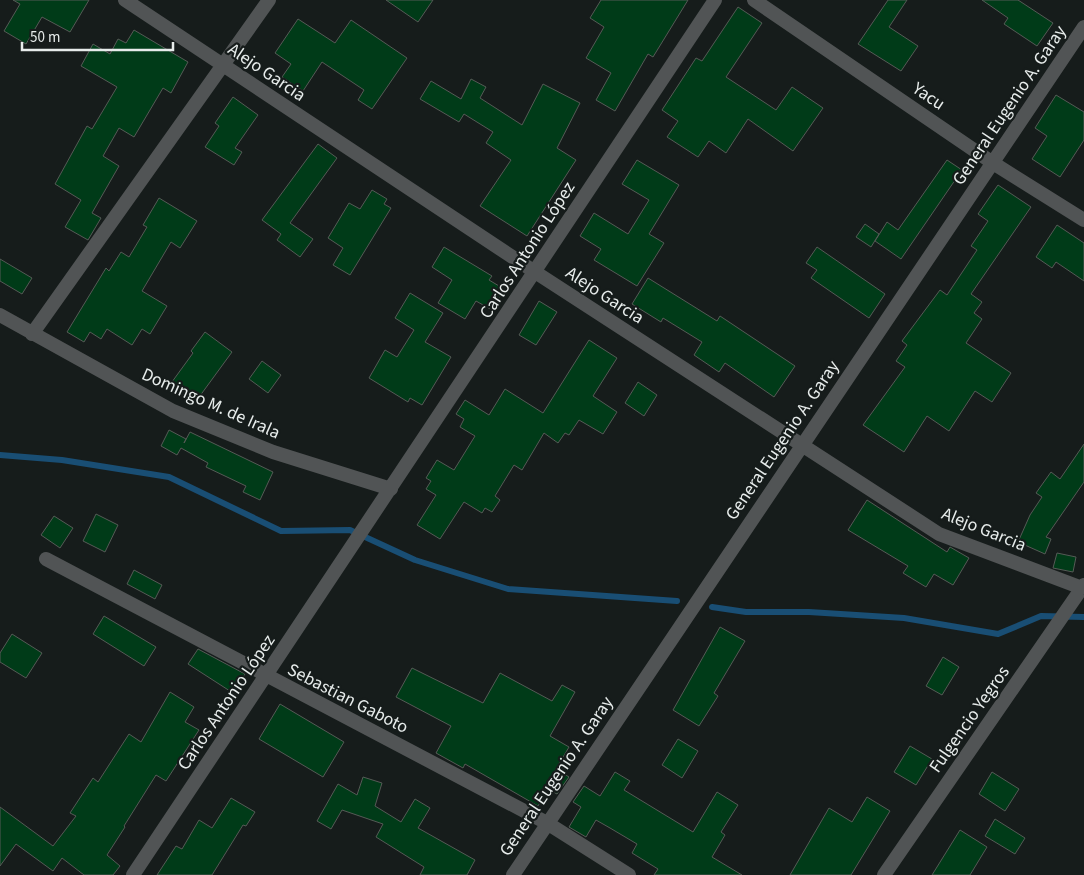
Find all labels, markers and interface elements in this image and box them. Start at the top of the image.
scale bar [22,20,174,52]
street label: General Eugenio A. Garay [947,20,1073,190]
text: 50 m [30,27,60,48]
street label: Alejo Garcia [223,37,311,108]
street label: Yacu [907,76,950,116]
street label: Carlos Antonio López [474,177,581,324]
street label: Alejo Garcia [561,261,649,330]
street label: General Eugenio A. Garay [720,355,846,525]
street label: Domingo M. de Irala [138,362,284,445]
street label: Alejo Garcia [938,501,1030,558]
street label: Carlos Antonio López [172,629,281,775]
street label: Sebastian Gaboto [283,657,413,740]
street label: Fulgencio Yegros [923,661,1016,778]
street label: General Eugenio A. Garay [494,691,620,861]

